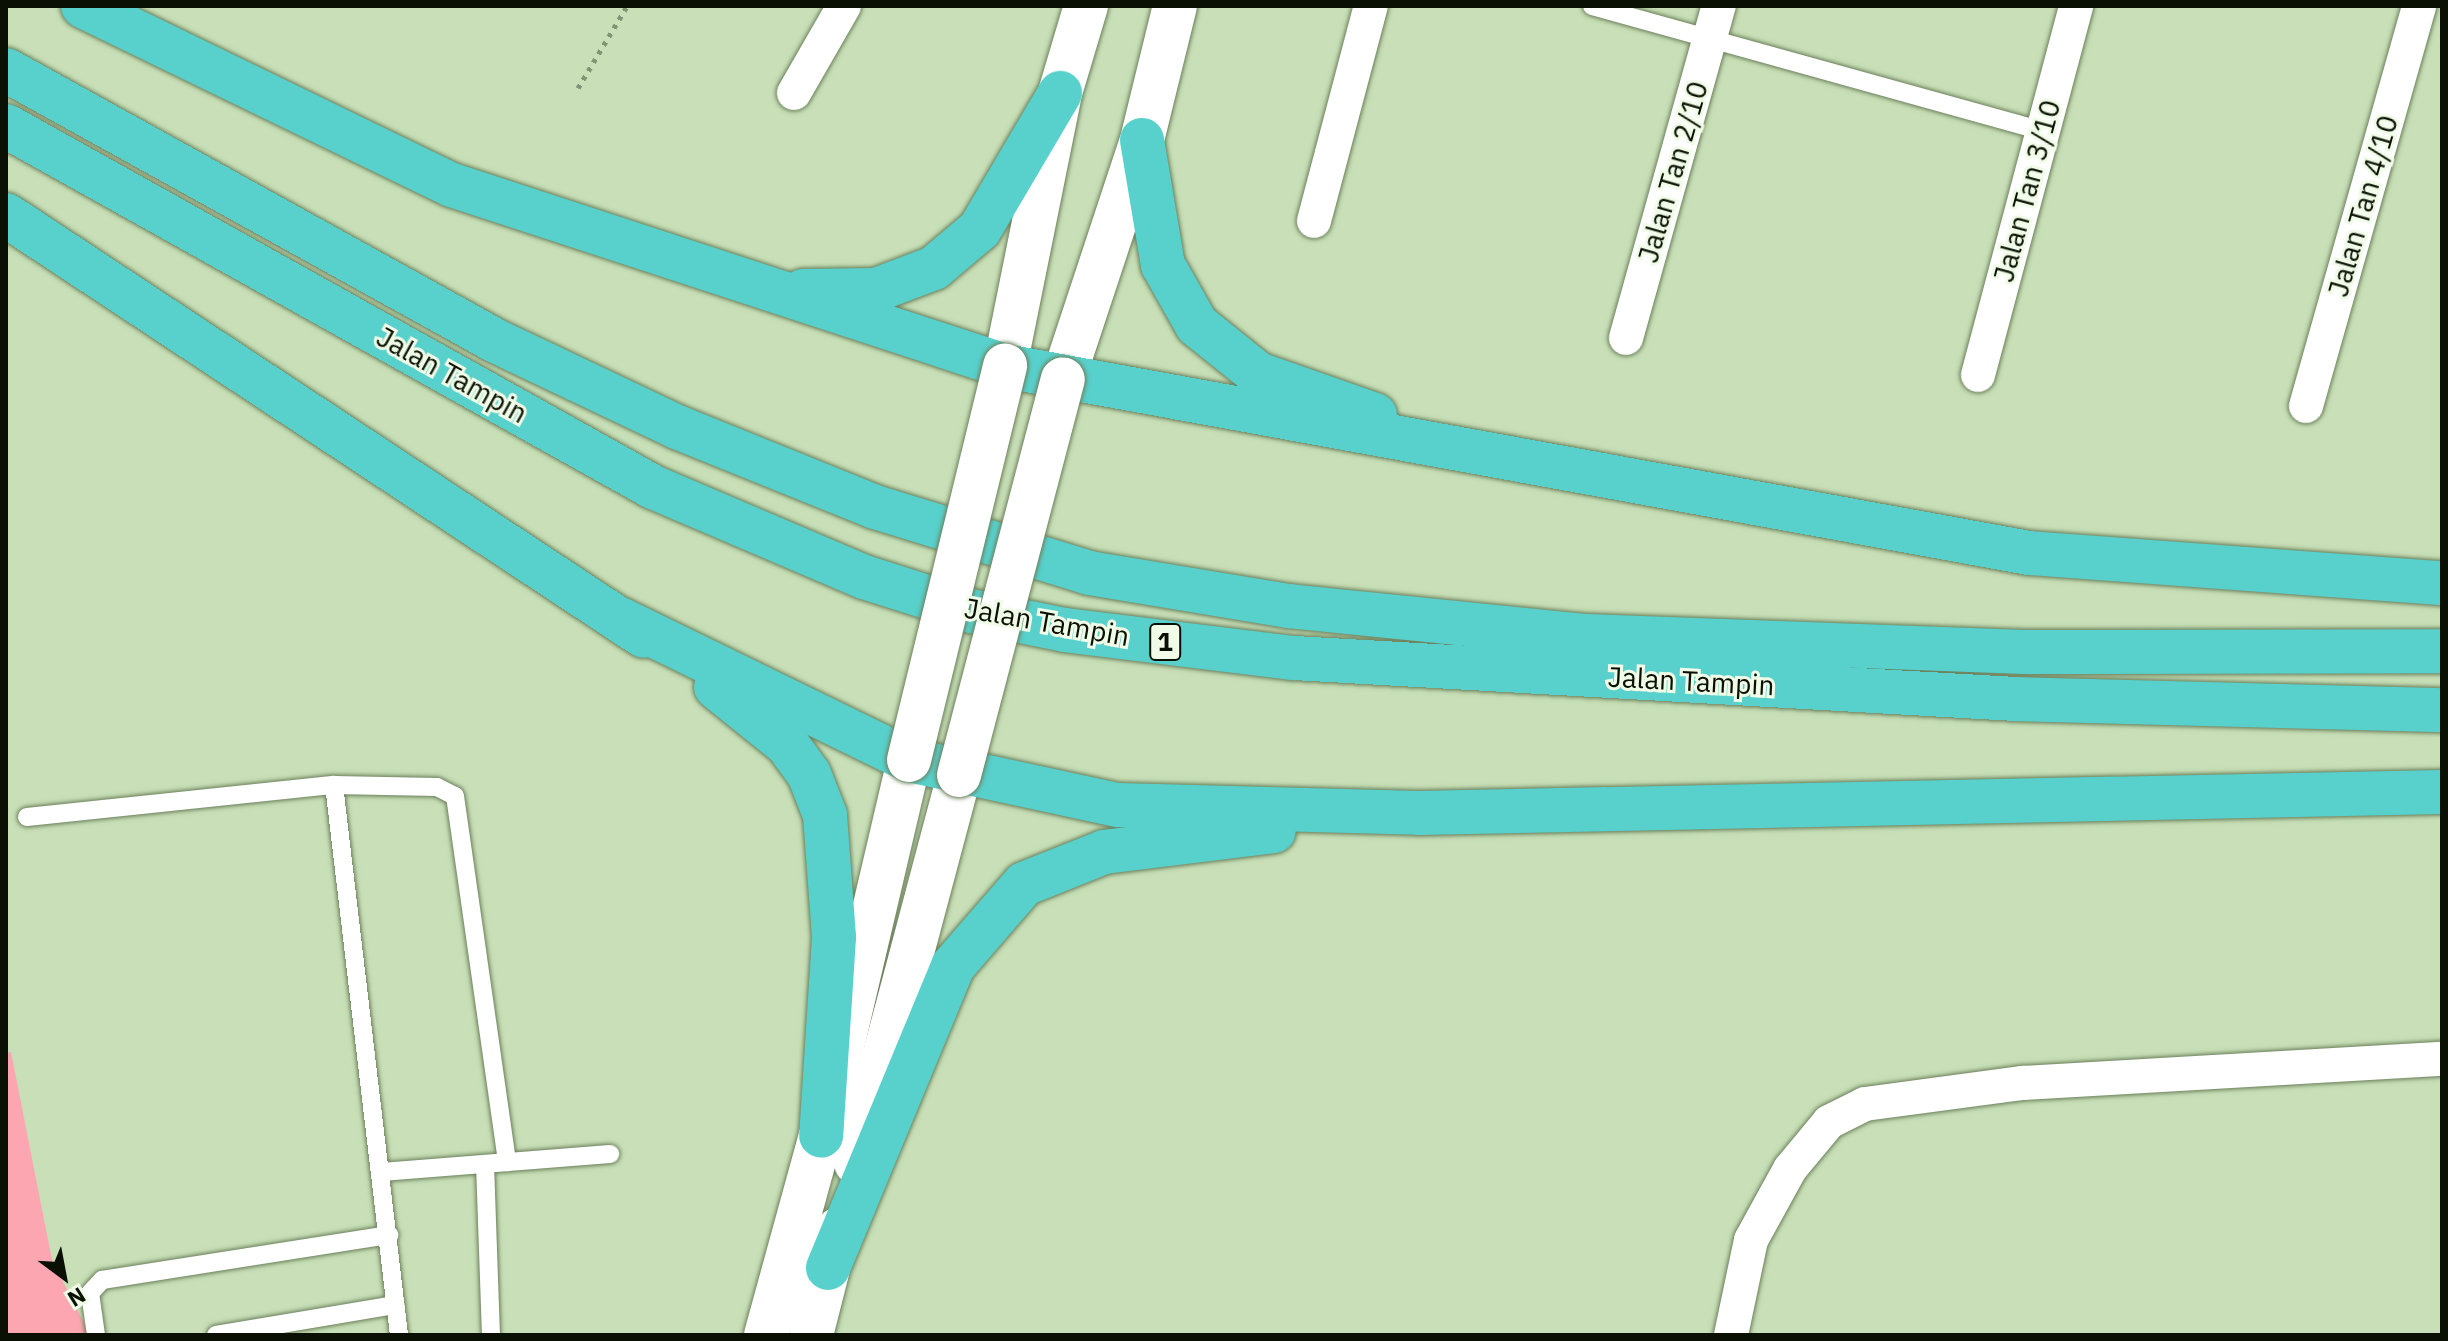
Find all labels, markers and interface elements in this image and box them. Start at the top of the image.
street label: Jalan Tan 2/10 [1631,78,1715,266]
street label: Jalan Tan 3/10 [1987,96,2067,286]
street label: Jalan Tan 4/10 [2321,112,2405,300]
street label: Jalan Tampin [371,320,533,430]
street label: Jalan Tampin [962,591,1132,653]
road number: 1 [1149,620,1181,664]
street label: Jalan Tampin [1607,660,1775,702]
north arrow [24,1237,104,1317]
text: N [63,1281,91,1314]

